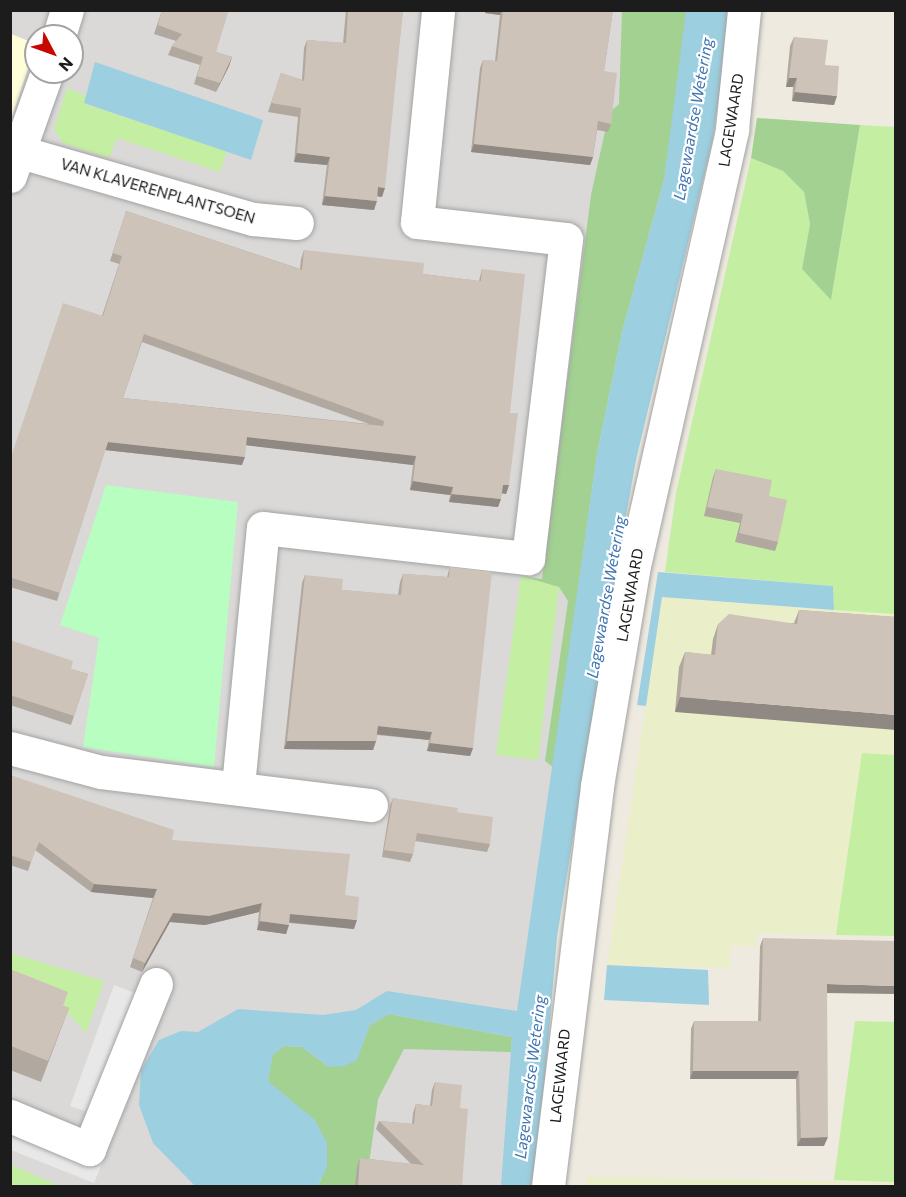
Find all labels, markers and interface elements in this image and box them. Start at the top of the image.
north arrow [24,24,84,84]
water label: Lagewaardse Wetering [669,36,717,202]
text: N [55,54,78,76]
street label: LAGEWAARD [715,72,747,168]
street label: VAN KLAVERENPLANTSOEN [59,155,257,227]
water label: Lagewaardse Wetering [582,514,630,680]
street label: LAGEWAARD [613,547,647,643]
water label: Lagewaardse Wetering [510,994,550,1160]
street label: LAGEWAARD [546,1028,574,1124]

